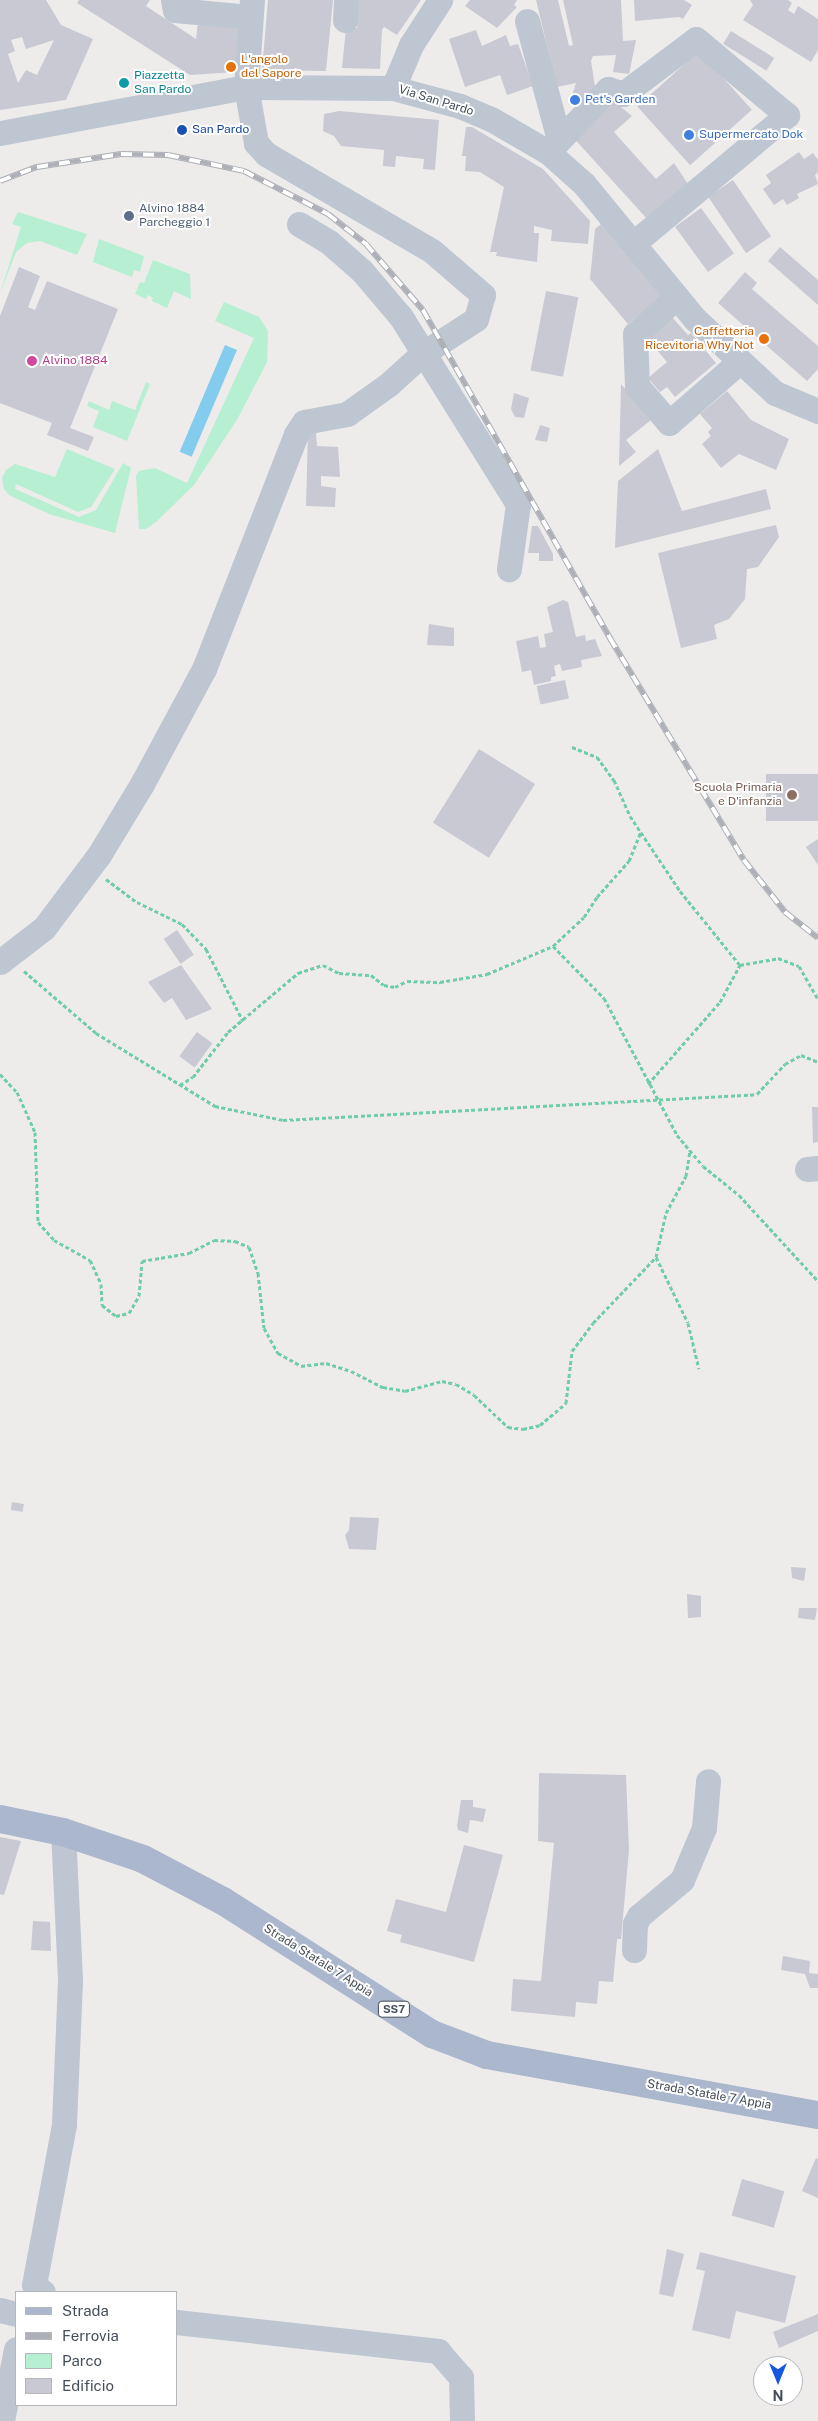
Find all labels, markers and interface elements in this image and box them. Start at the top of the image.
place label: L'angolo del Sapore [241,53,301,81]
marker: L'angolo del Sapore [225,61,237,73]
place label: Piazzetta San Pardo [134,69,191,97]
marker: Piazzetta San Pardo [118,77,130,89]
street label: Via San Pardo [397,83,475,119]
place label: Pet's Garden [585,93,655,107]
marker: Pet's Garden [569,94,581,106]
place label: San Pardo [192,123,249,137]
marker: San Pardo [176,124,188,136]
place label: Supermercato Dok [699,128,803,142]
marker: Supermercato Dok [683,129,695,141]
place label: Alvino 1884 Parcheggio 1 [139,202,210,230]
marker: Alvino 1884 Parcheggio 1 [123,210,135,222]
place label: Caffetteria Ricevitoria Why Not [645,325,754,353]
marker: Caffetteria Ricevitoria Why Not [758,333,770,345]
place label: Alvino 1884 [42,354,108,368]
marker: Alvino 1884 [26,355,38,367]
place label: Scuola Primaria e D'infanzia [694,781,782,809]
marker: Scuola Primaria e D'infanzia [786,789,798,801]
street label: Strada Statale 7 Appia [261,1922,375,2000]
road number: SS7 [378,2000,410,2018]
street label: Strada Statale 7 Appia [646,2077,772,2113]
legend [15,2291,178,2406]
text: Strada [62,2302,109,2319]
text: Ferrovia [62,2327,119,2344]
text: Parco [62,2352,102,2369]
north arrow [753,2356,803,2406]
text: Edificio [62,2377,114,2394]
text: N [773,2387,783,2403]

